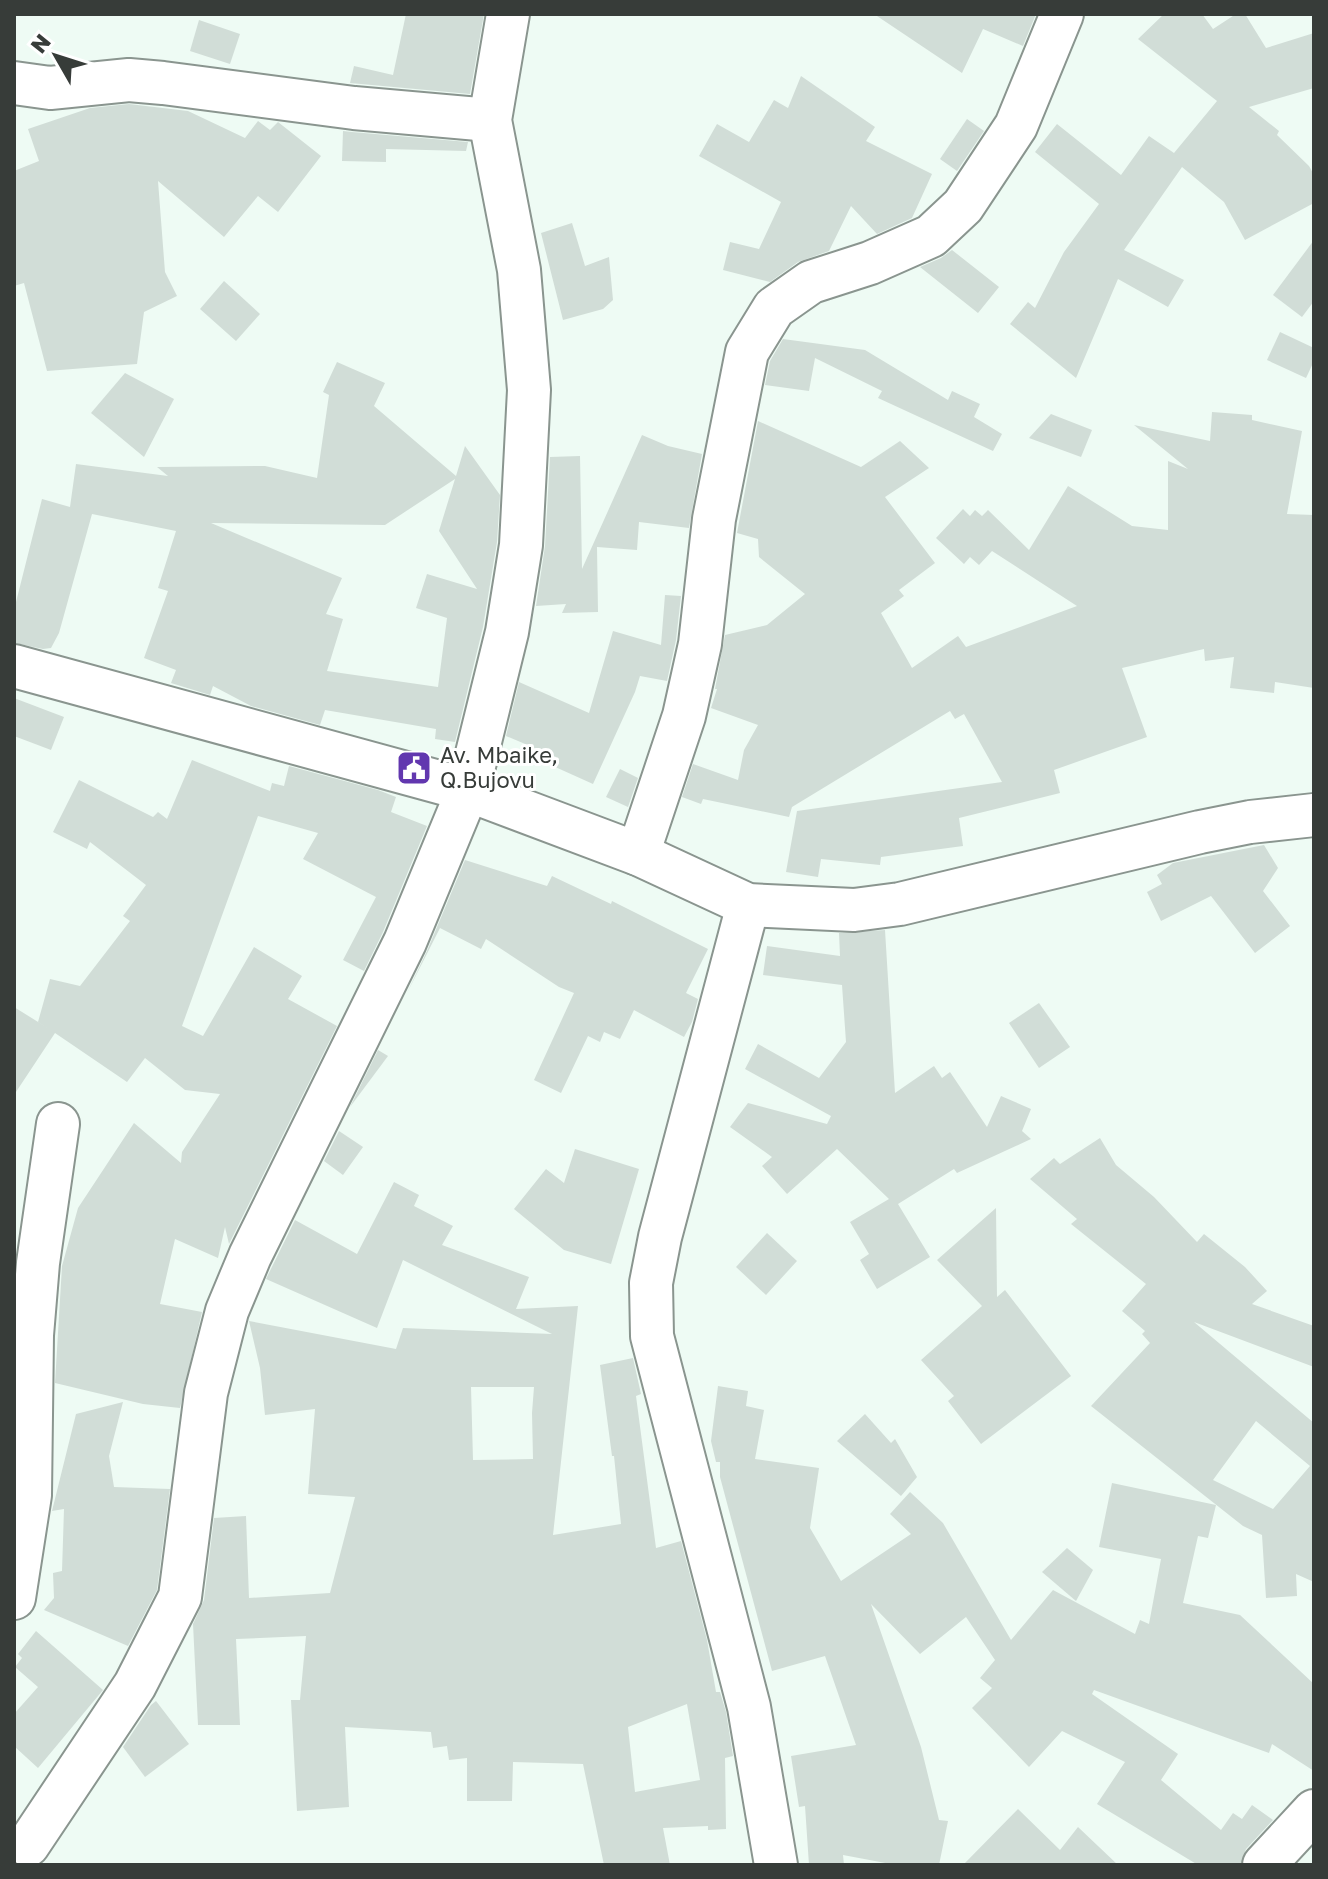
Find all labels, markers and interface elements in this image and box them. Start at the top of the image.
north arrow [16,16,96,96]
text: N [24,28,56,58]
place label: Av. Mbaike, Q.Bujovu [440,741,558,793]
public building icon: Av. Mbaike, Q.Bujovu [395,749,433,787]

